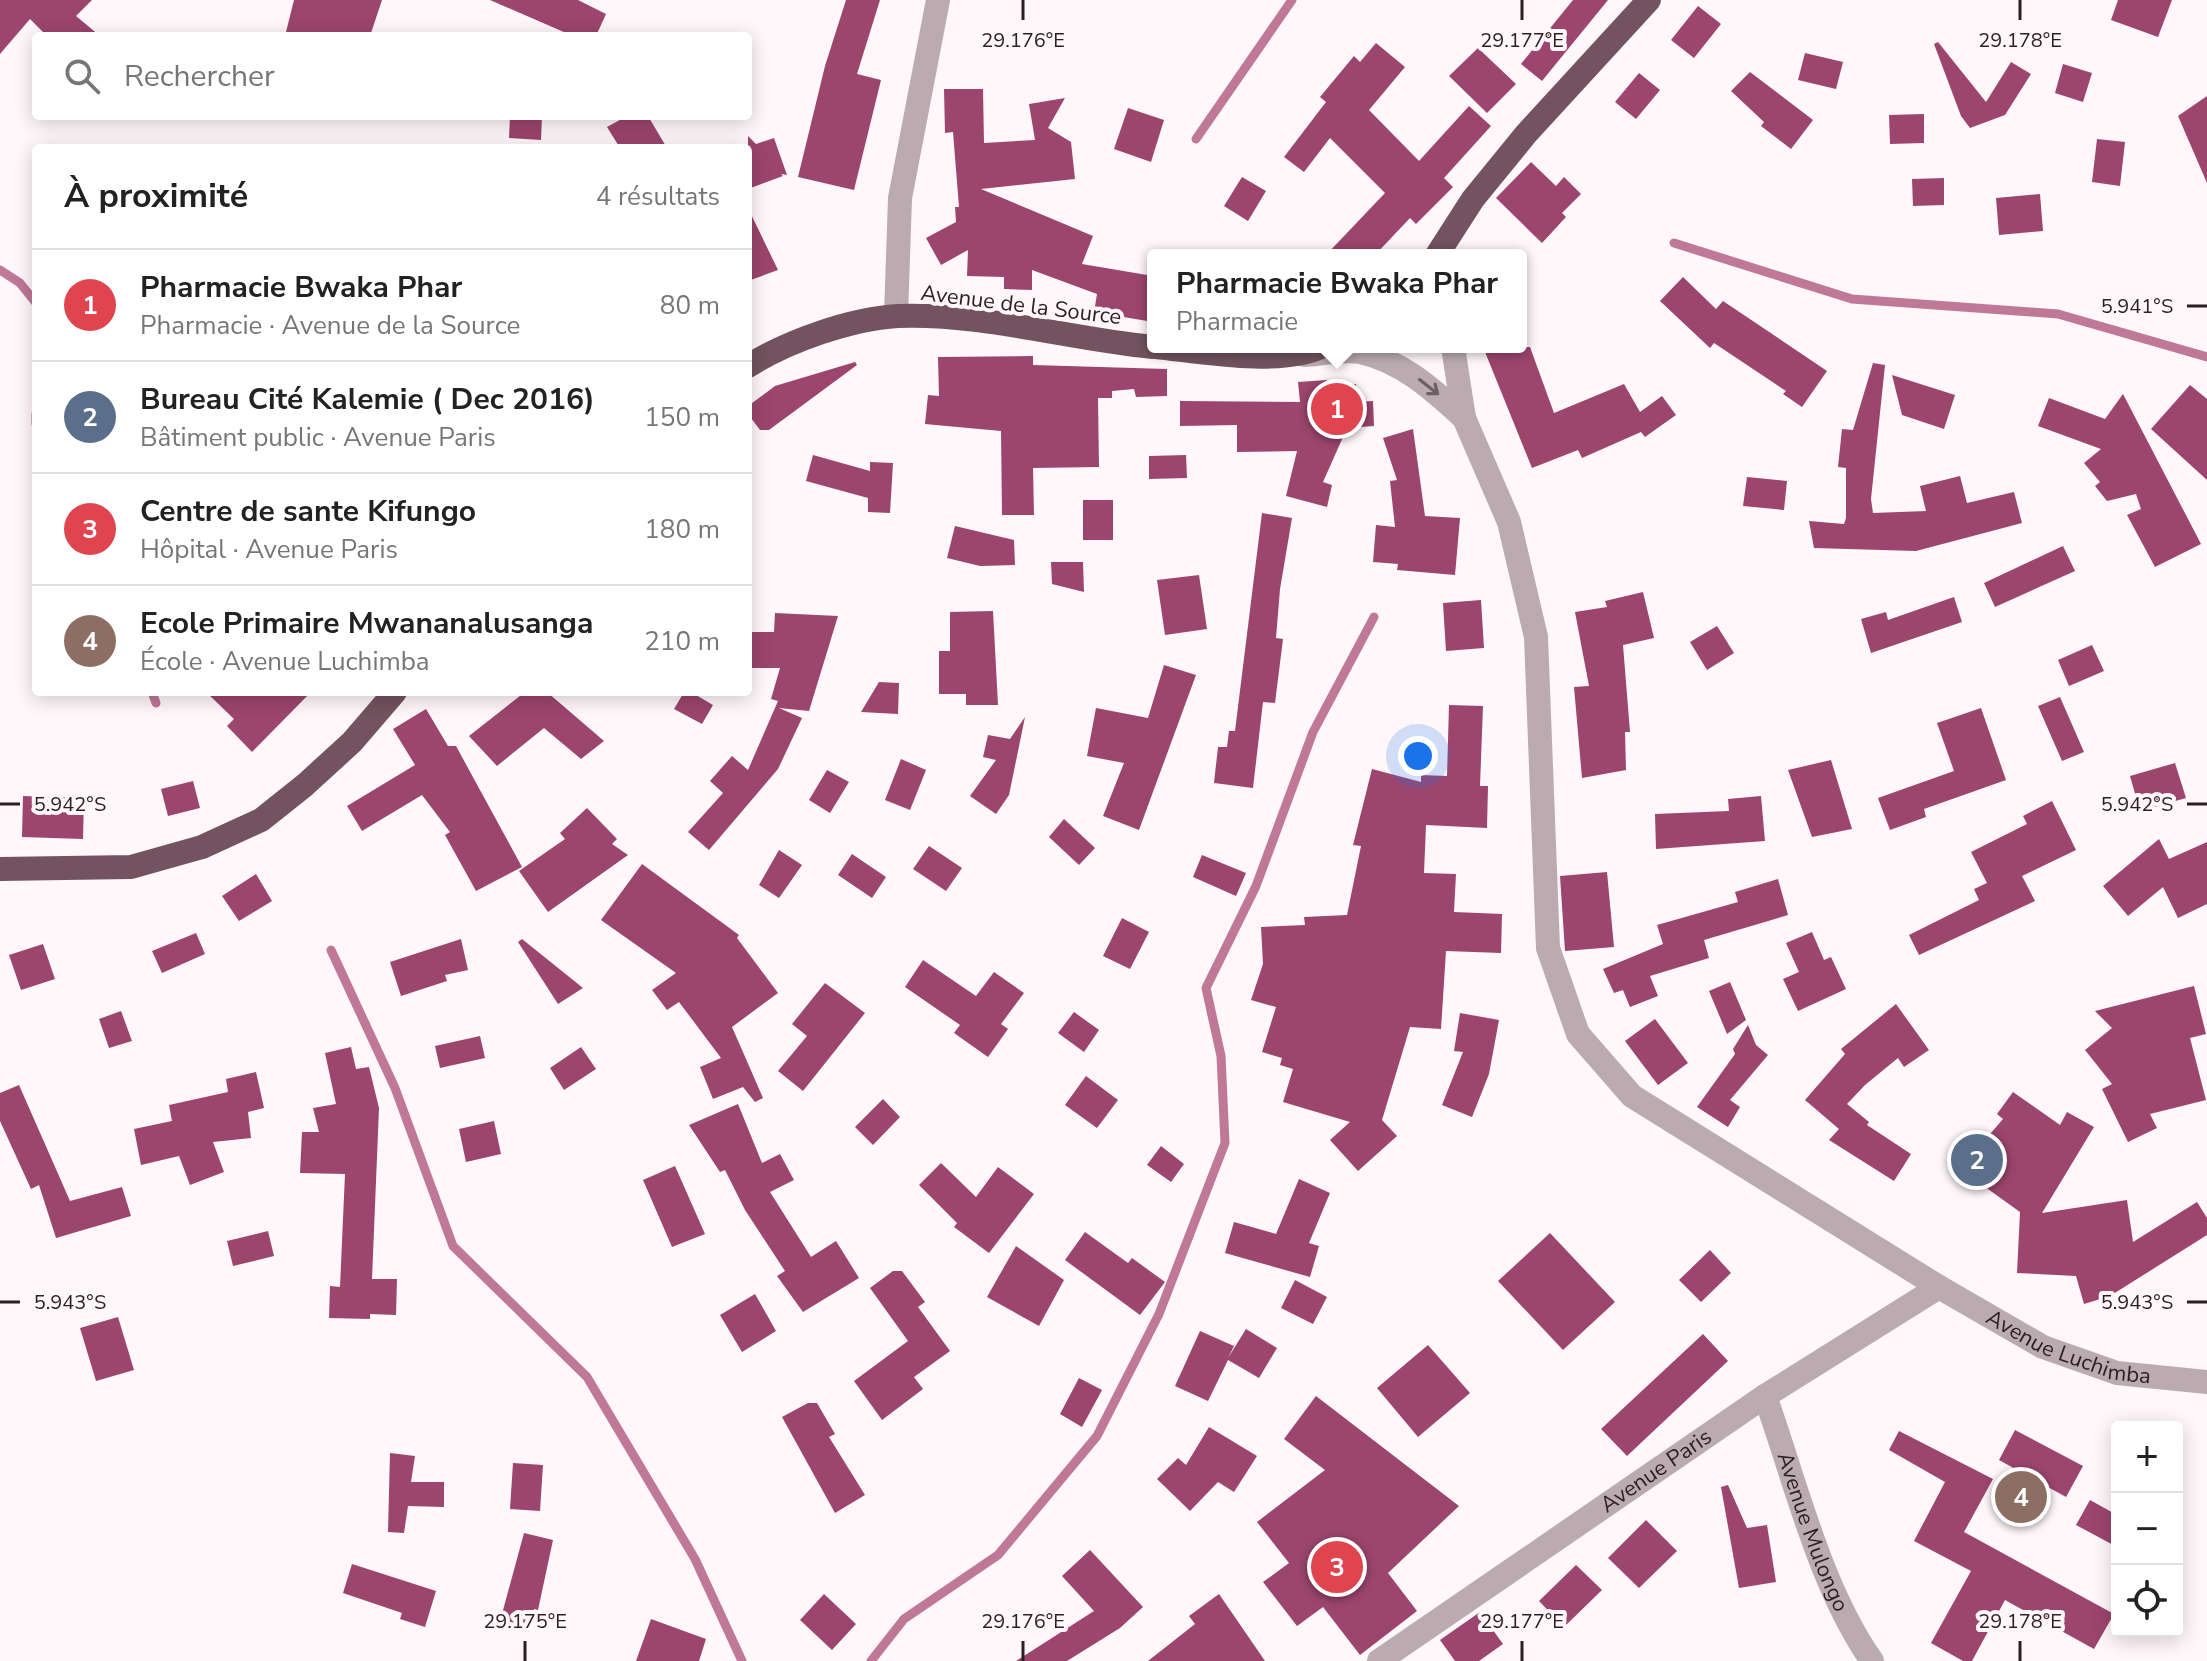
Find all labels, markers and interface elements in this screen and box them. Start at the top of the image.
text: 29.176°E [981,27,1065,54]
text: 29.177°E [1480,27,1564,54]
text: 29.178°E [1978,27,2062,54]
search box [32,32,752,120]
icon: search [60,54,104,98]
text: Rechercher [124,56,275,97]
text: À proximité [64,173,248,219]
text: 4 résultats [596,179,720,214]
popup [1147,249,1527,353]
text: Pharmacie Bwaka Phar [1176,263,1498,304]
text: Pharmacie Bwaka Phar [140,267,462,308]
street label: Avenue de la Source [919,278,1123,332]
text: 1 [82,288,98,323]
text: 80 m [660,288,720,323]
text: 5.941°S [2101,293,2173,320]
text: Pharmacie [1176,304,1298,339]
text: Pharmacie · Avenue de la Source [140,308,520,343]
text: Bureau Cité Kalemie ( Dec 2016) [140,379,595,420]
pin: 1 [1311,379,1363,439]
one-way arrow [1418,379,1439,396]
text: 2 [82,400,98,435]
text: 150 m [644,400,720,435]
text: Bâtiment public · Avenue Paris [140,420,496,455]
text: Centre de sante Kifungo [140,491,476,532]
text: 3 [82,512,98,547]
text: 180 m [644,512,720,547]
text: Hôpital · Avenue Paris [140,532,398,567]
text: Ecole Primaire Mwananalusanga [140,603,593,644]
text: 4 [82,624,98,659]
text: 210 m [644,624,720,659]
text: École · Avenue Luchimba [140,644,430,679]
your location [1398,736,1438,776]
text: 5.942°S [34,791,106,818]
text: 5.942°S [2101,791,2173,818]
pin: 2 [1951,1130,2003,1190]
text: 5.943°S [34,1289,106,1316]
text: 5.943°S [2101,1289,2173,1316]
street label: Avenue Luchimba [1981,1302,2152,1391]
map controls [2111,1421,2183,1637]
button: + [2111,1421,2183,1493]
street label: Avenue Paris [1594,1422,1718,1520]
street label: Avenue Mulongo [1770,1448,1856,1617]
pin: 4 [1995,1467,2047,1527]
button: − [2111,1493,2183,1565]
pin: 3 [1311,1537,1363,1597]
button: locate [2111,1565,2183,1637]
text: 29.175°E [483,1608,567,1635]
text: 29.176°E [981,1608,1065,1635]
text: 29.177°E [1480,1608,1564,1635]
text: 29.178°E [1978,1608,2062,1635]

